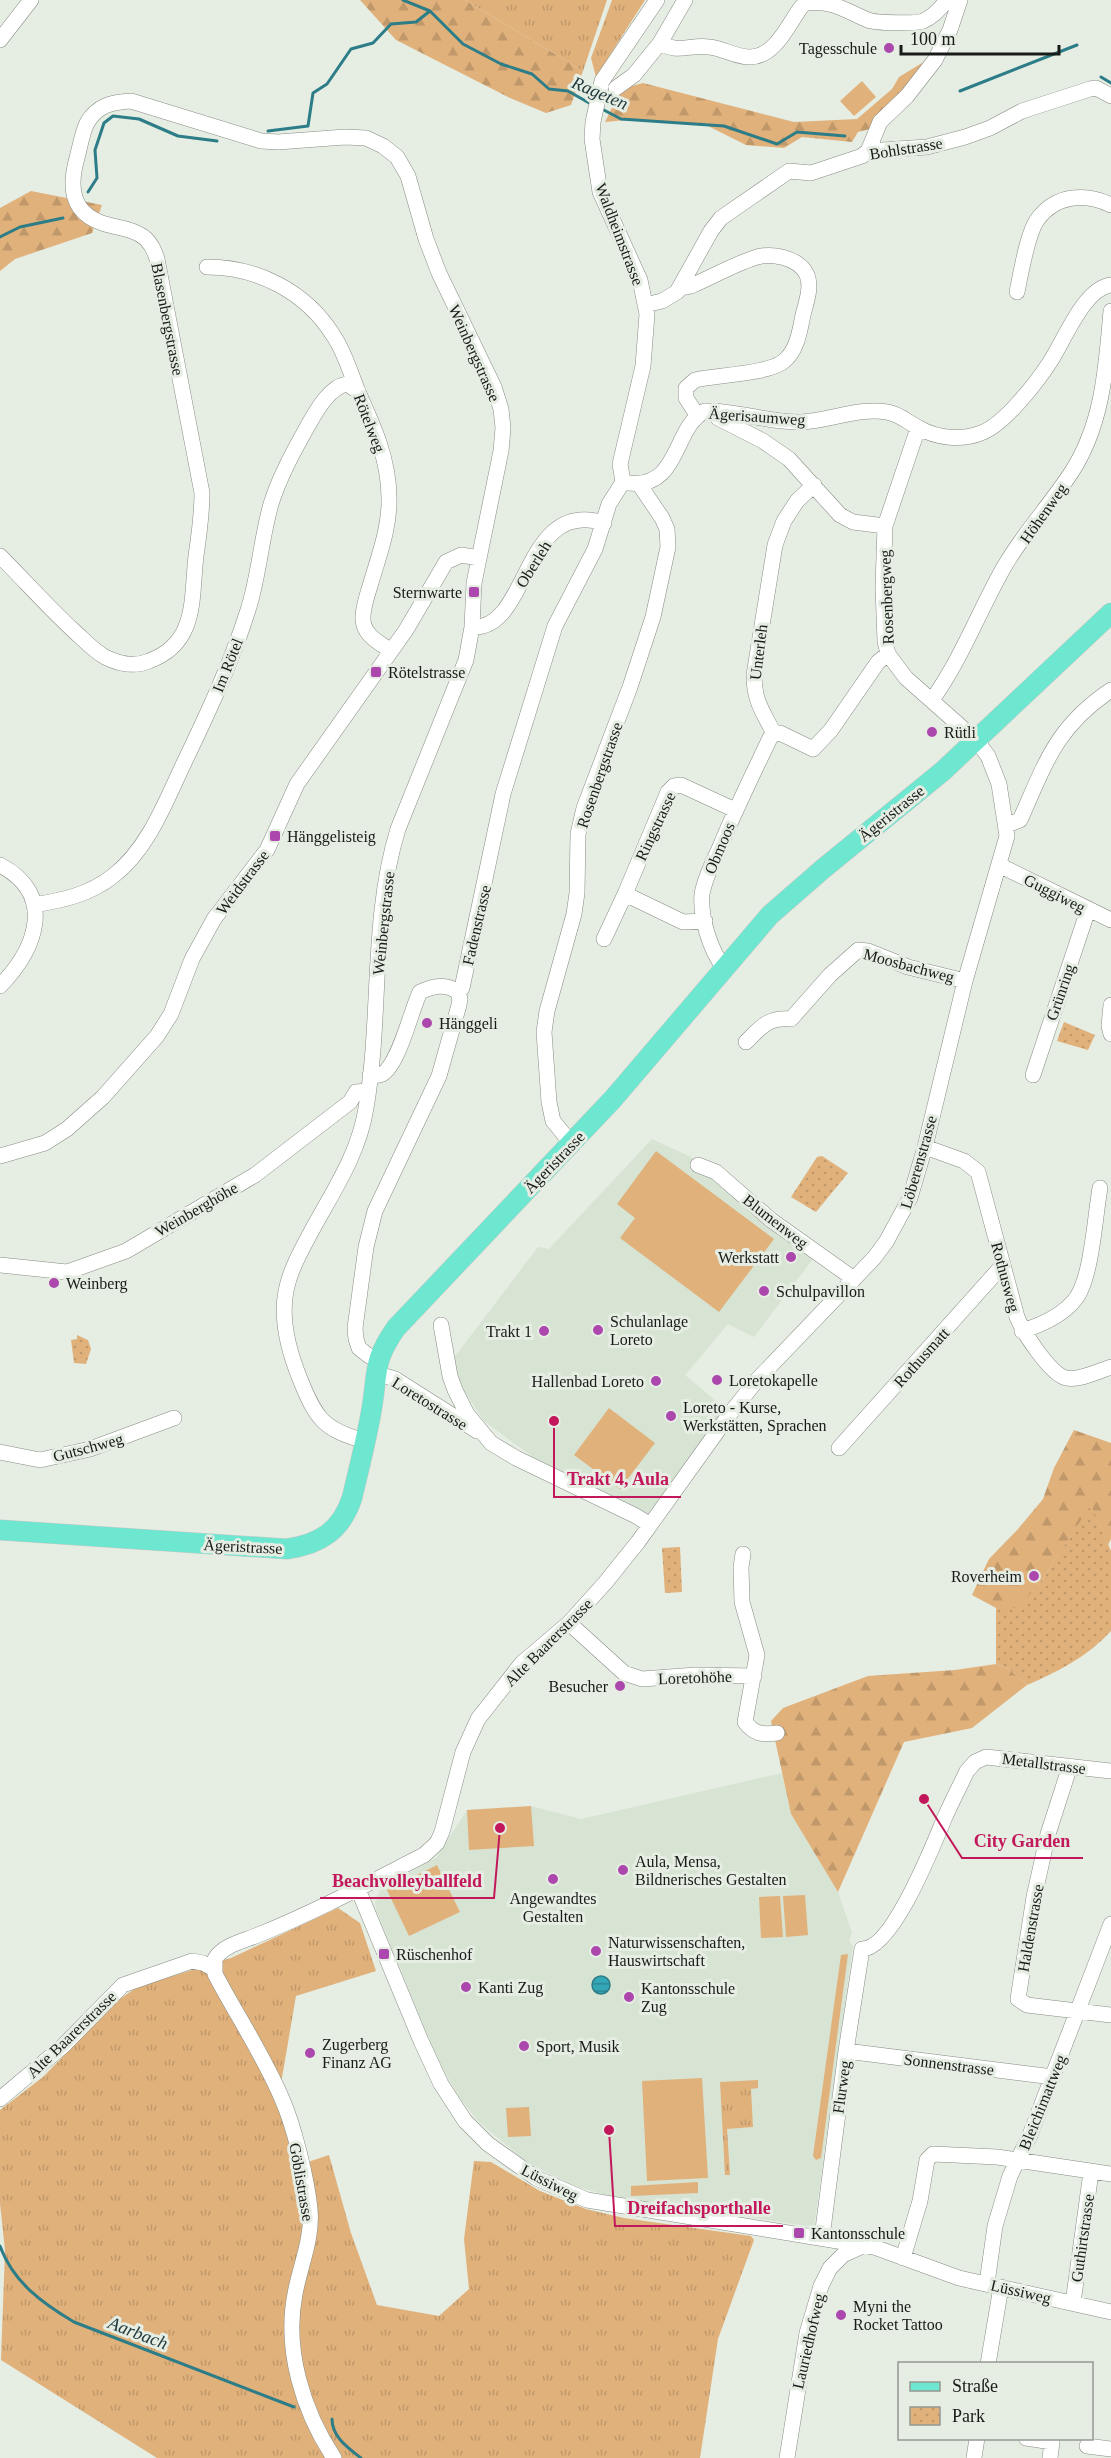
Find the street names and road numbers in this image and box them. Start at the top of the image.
street label: Bohlstrasse [868,134,944,163]
street label: Waldheimstrasse [592,181,647,288]
street label: Blasenbergstrasse [147,261,187,377]
street label: Weinbergstrasse [445,302,503,405]
street label: Rötelweg [350,392,388,455]
street label: Ägerisaumweg [708,405,806,429]
street label: Höhenweg [1017,480,1071,547]
street label: Oberleh [513,538,554,591]
street label: Rosenbergweg [876,549,898,645]
street label: Unterleh [747,623,770,681]
street label: Im Rötel [209,635,246,695]
street label: Rosenbergstrasse [573,720,626,831]
street label: Ägeristrasse [855,782,928,846]
street label: Ringstrasse [632,789,680,864]
street label: Obmoos [701,820,738,876]
street label: Weidstrasse [213,847,272,918]
street label: Weinbergstrasse [370,870,398,976]
street label: Guggiweg [1021,871,1088,917]
street label: Fadenstrasse [459,883,494,967]
street label: Moosbachweg [861,945,956,987]
street label: Grünring [1043,962,1079,1023]
street label: Löberenstrasse [897,1114,940,1211]
street label: Ägeristrasse [521,1128,589,1197]
street label: Weinberghöhe [152,1179,241,1241]
street label: Blumenweg [739,1191,811,1253]
street label: Rothusweg [987,1240,1023,1314]
street label: Rothusmatt [890,1324,953,1390]
street label: Loretostrasse [389,1374,470,1433]
street label: Gutschweg [51,1430,125,1466]
street label: Ägeristrasse [203,1536,283,1558]
street label: Alte Baarerstrasse [501,1595,596,1690]
street label: Loretohöhe [658,1668,732,1687]
street label: Metallstrasse [1001,1750,1087,1777]
street label: Haldenstrasse [1014,1883,1047,1973]
street label: Alte Baarerstrasse [23,1988,119,2081]
street label: Sonnenstrasse [903,2051,995,2078]
street label: Bleichimattweg [1016,2052,1070,2153]
street label: Flurweg [829,2059,855,2115]
street label: Göblistrasse [286,2142,317,2223]
street label: Lüssiweg [518,2161,581,2205]
street label: Guthirtstrasse [1068,2193,1097,2283]
street label: Lüssiweg [989,2276,1053,2308]
street label: Lauriedhofweg [789,2292,829,2391]

